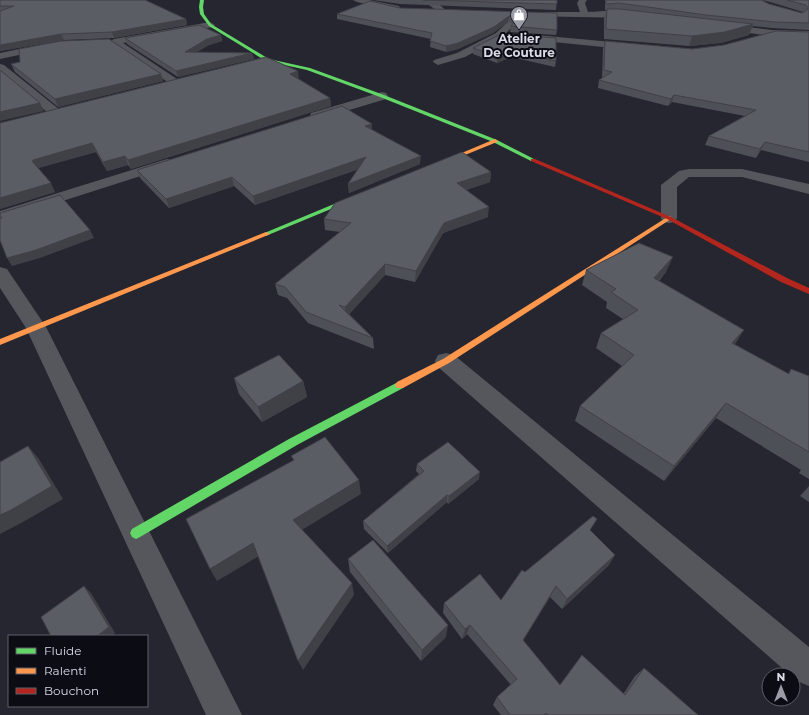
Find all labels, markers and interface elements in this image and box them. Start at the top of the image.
shop icon: Atelier De Couture [509,5,529,30]
place label: Atelier De Couture [483,31,555,60]
legend [8,635,148,707]
text: Fluide [44,643,82,658]
text: Ralenti [44,663,86,678]
north arrow [761,667,801,707]
text: N [777,670,785,684]
text: Bouchon [44,683,99,698]

